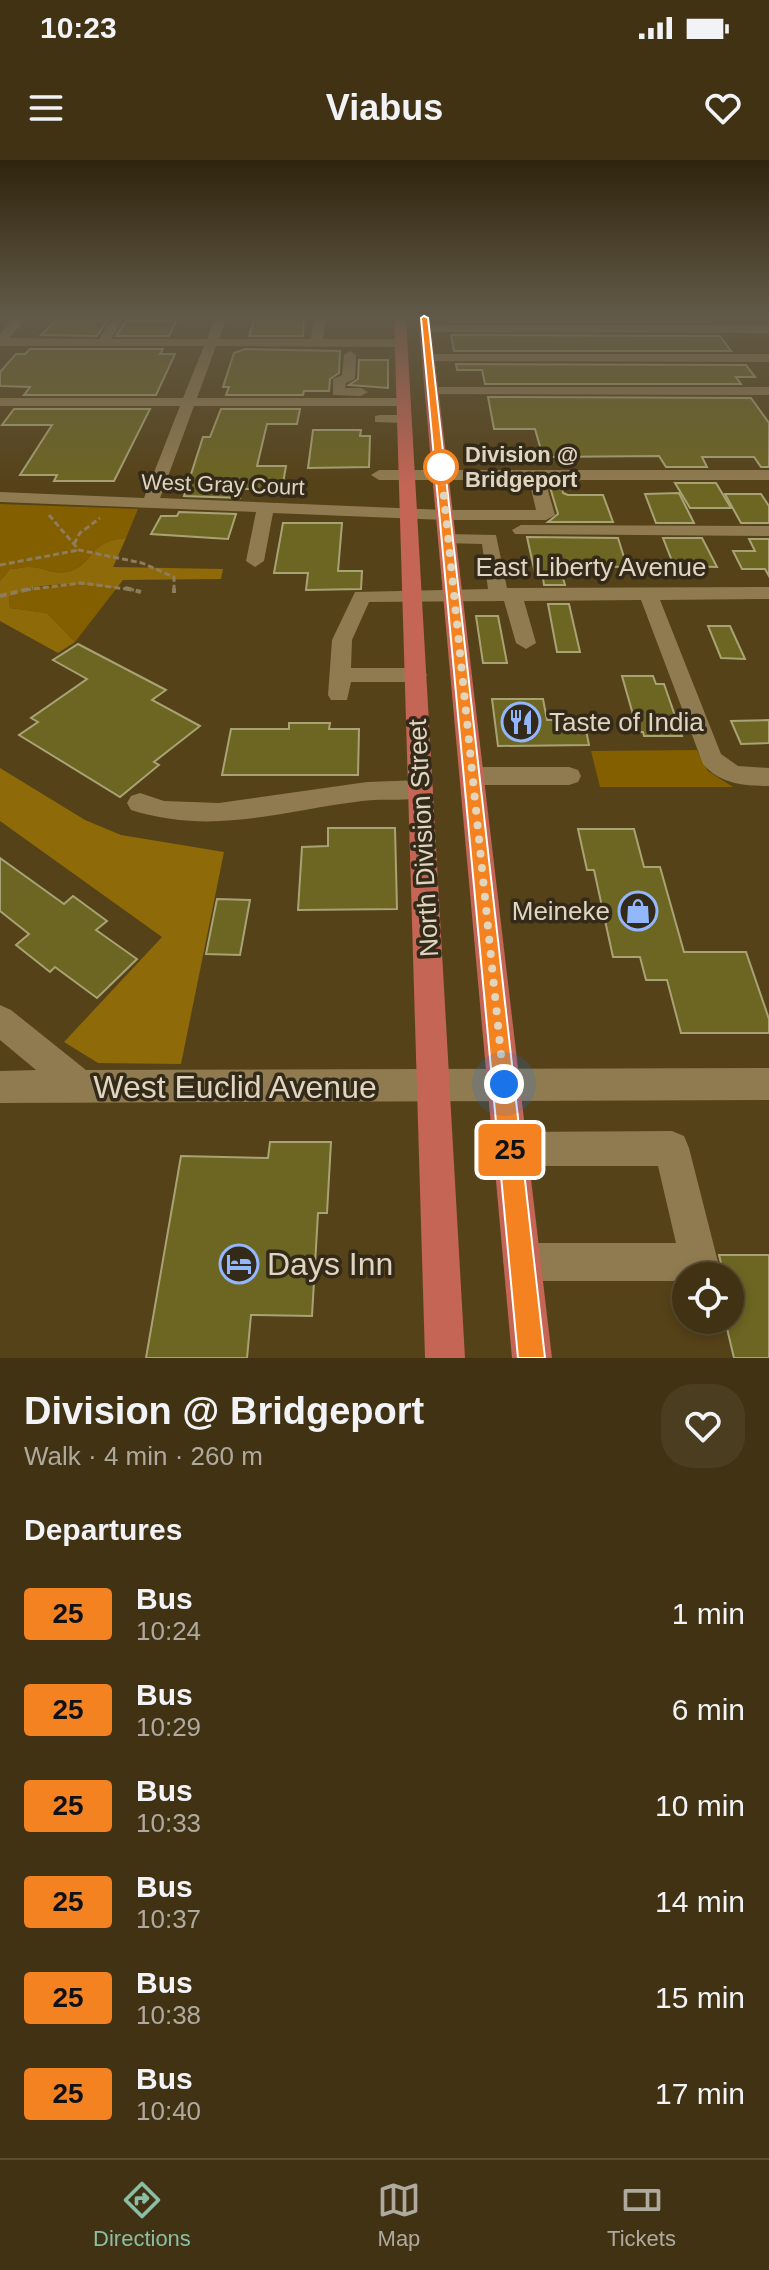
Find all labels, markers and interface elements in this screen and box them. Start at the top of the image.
text: 10:23 [40,11,117,44]
icon: menu [24,86,68,130]
icon: heart [701,86,745,130]
text: Viabus [326,87,443,128]
place label: Division @ Bridgeport [465,442,578,492]
marker: Division @ Bridgeport [424,450,458,484]
street label: West Gray Court [141,469,305,500]
street label: East Liberty Avenue [476,552,706,582]
restaurant icon: Taste of India [500,701,542,743]
place label: Taste of India [549,707,704,737]
street label: North Division Street [402,717,444,958]
shop icon: Meineke [617,890,659,932]
place label: Meineke [512,896,610,926]
your location [484,1064,524,1104]
street label: West Euclid Avenue [93,1069,377,1105]
line badge: 25 [474,1124,546,1176]
text: 25 [494,1134,526,1165]
hotel icon: Days Inn [218,1243,260,1285]
place label: Days Inn [267,1246,393,1282]
map controls [672,1262,744,1334]
button: locate [672,1262,744,1334]
button: heart [661,1384,745,1468]
text: Division @ Bridgeport [24,1390,424,1432]
text: Walk · 4 min · 260 m [24,1441,263,1471]
text: Departures [24,1513,182,1546]
text: Bus [136,1582,193,1615]
text: 1 min [672,1597,745,1630]
text: 25 [52,1598,84,1629]
text: 10:24 [136,1616,201,1646]
text: Bus [136,1678,193,1711]
text: 6 min [672,1693,745,1726]
text: 25 [52,1694,84,1725]
text: 10:29 [136,1712,201,1742]
text: Bus [136,1774,193,1807]
text: 10 min [655,1789,745,1822]
text: 25 [52,1790,84,1821]
text: 10:33 [136,1808,201,1838]
text: Bus [136,1870,193,1903]
text: 14 min [655,1885,745,1918]
text: 25 [52,1886,84,1917]
text: 10:37 [136,1904,201,1934]
text: Bus [136,1966,193,1999]
text: 15 min [655,1981,745,2014]
text: 25 [52,1982,84,2013]
text: 10:38 [136,2000,201,2030]
text: Bus [136,2062,193,2095]
text: 17 min [655,2077,745,2110]
text: 25 [52,2078,84,2109]
text: 10:40 [136,2096,201,2126]
tab: Directions [93,2178,191,2252]
tab: Map [377,2178,421,2252]
tab: Tickets [607,2178,676,2252]

